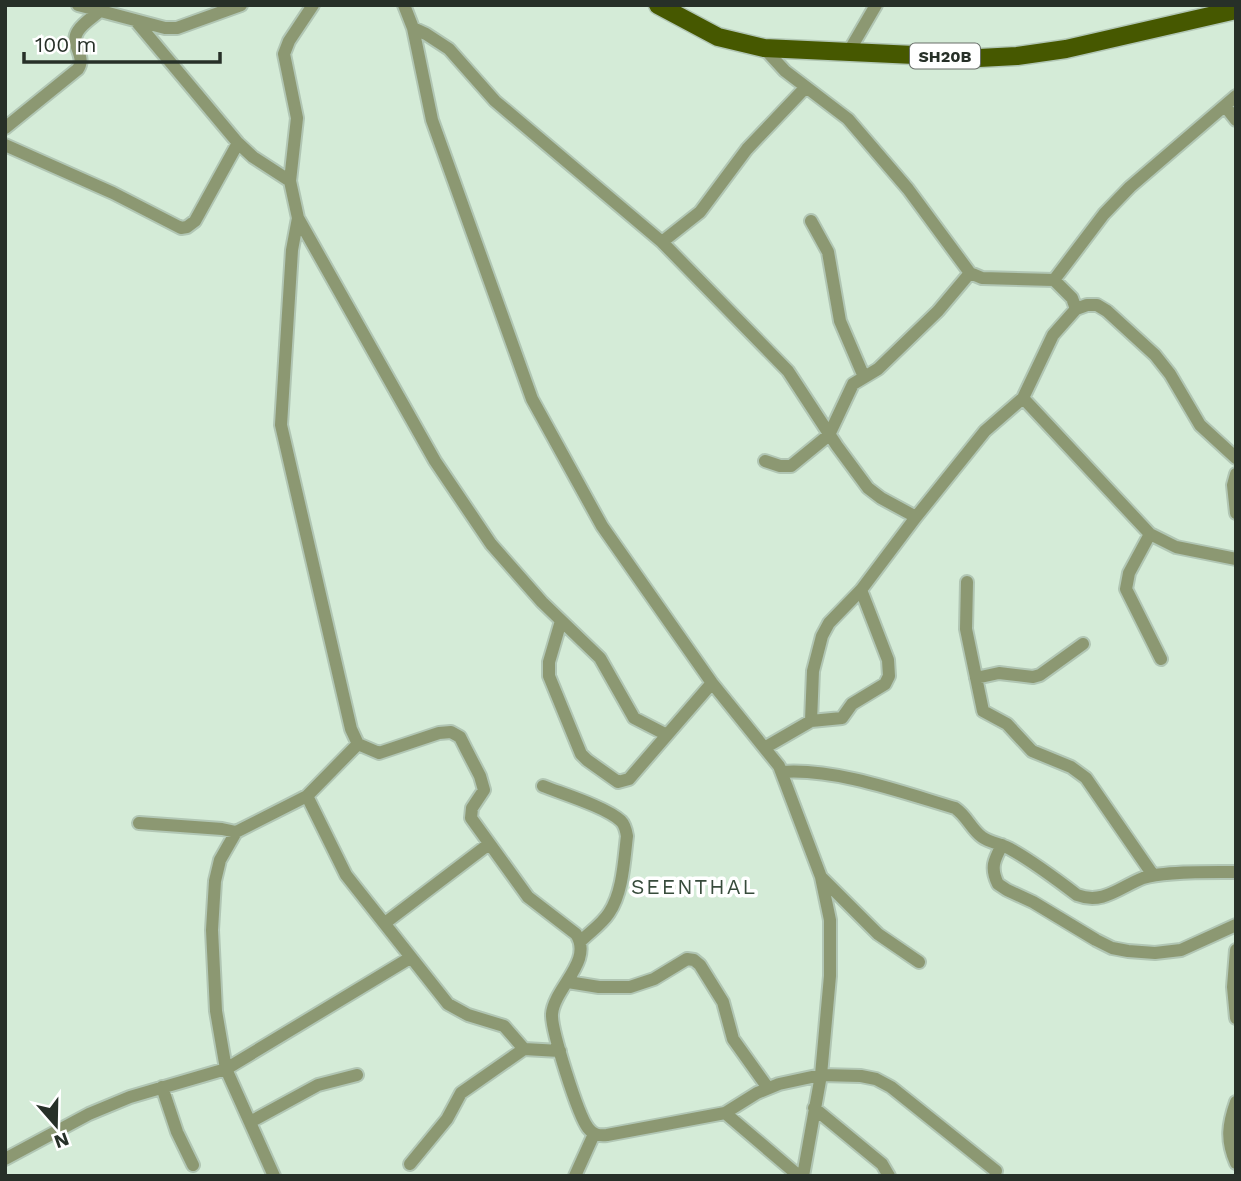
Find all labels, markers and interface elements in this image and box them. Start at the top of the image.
scale bar [24,21,220,65]
text: 100 m [35,32,97,57]
road number: SH20B [910,44,980,68]
district label: SEENTHAL [631,874,757,899]
north arrow [21,1090,91,1160]
text: N [51,1127,72,1154]

